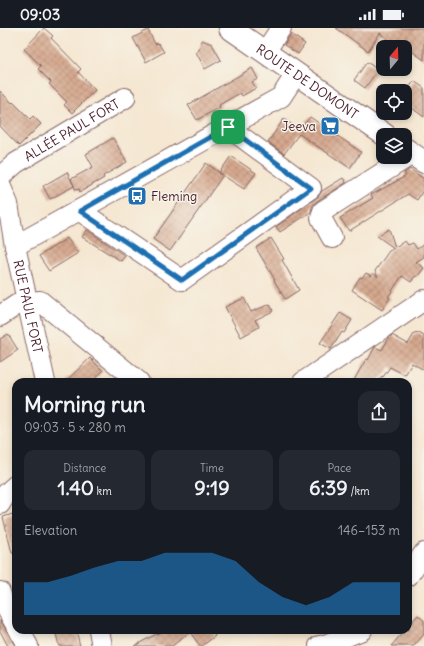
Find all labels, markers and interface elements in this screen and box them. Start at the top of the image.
text: 09:03 [20,5,60,24]
street label: ROUTE DE DOMONT [253,40,362,123]
north arrow [376,40,412,76]
map controls [376,40,412,164]
button: locate [376,84,412,120]
street label: ALLÉE PAUL FORT [21,95,122,165]
pin [211,110,245,144]
supermarket icon: Jeeva [319,115,341,137]
icon: arrive [217,116,239,138]
place label: Jeeva [282,118,316,135]
button: layers [376,128,412,164]
bus stop icon: Fleming [126,185,148,207]
place label: Fleming [151,188,197,205]
street label: RUE PAUL FORT [10,258,47,355]
text: Morning run [24,390,146,418]
button: share [358,391,400,433]
text: 09:03 · 5 × 280 m [24,419,126,436]
text: Distance [63,461,106,475]
text: Time [200,461,224,475]
text: Pace [327,461,351,475]
text: 1.40 [58,475,94,500]
text: 9:19 [194,475,230,500]
text: 6:39 [309,475,348,500]
text: km [94,484,112,498]
text: /km [348,484,370,498]
text: Elevation [24,522,77,539]
text: 146–153 m [338,522,400,539]

